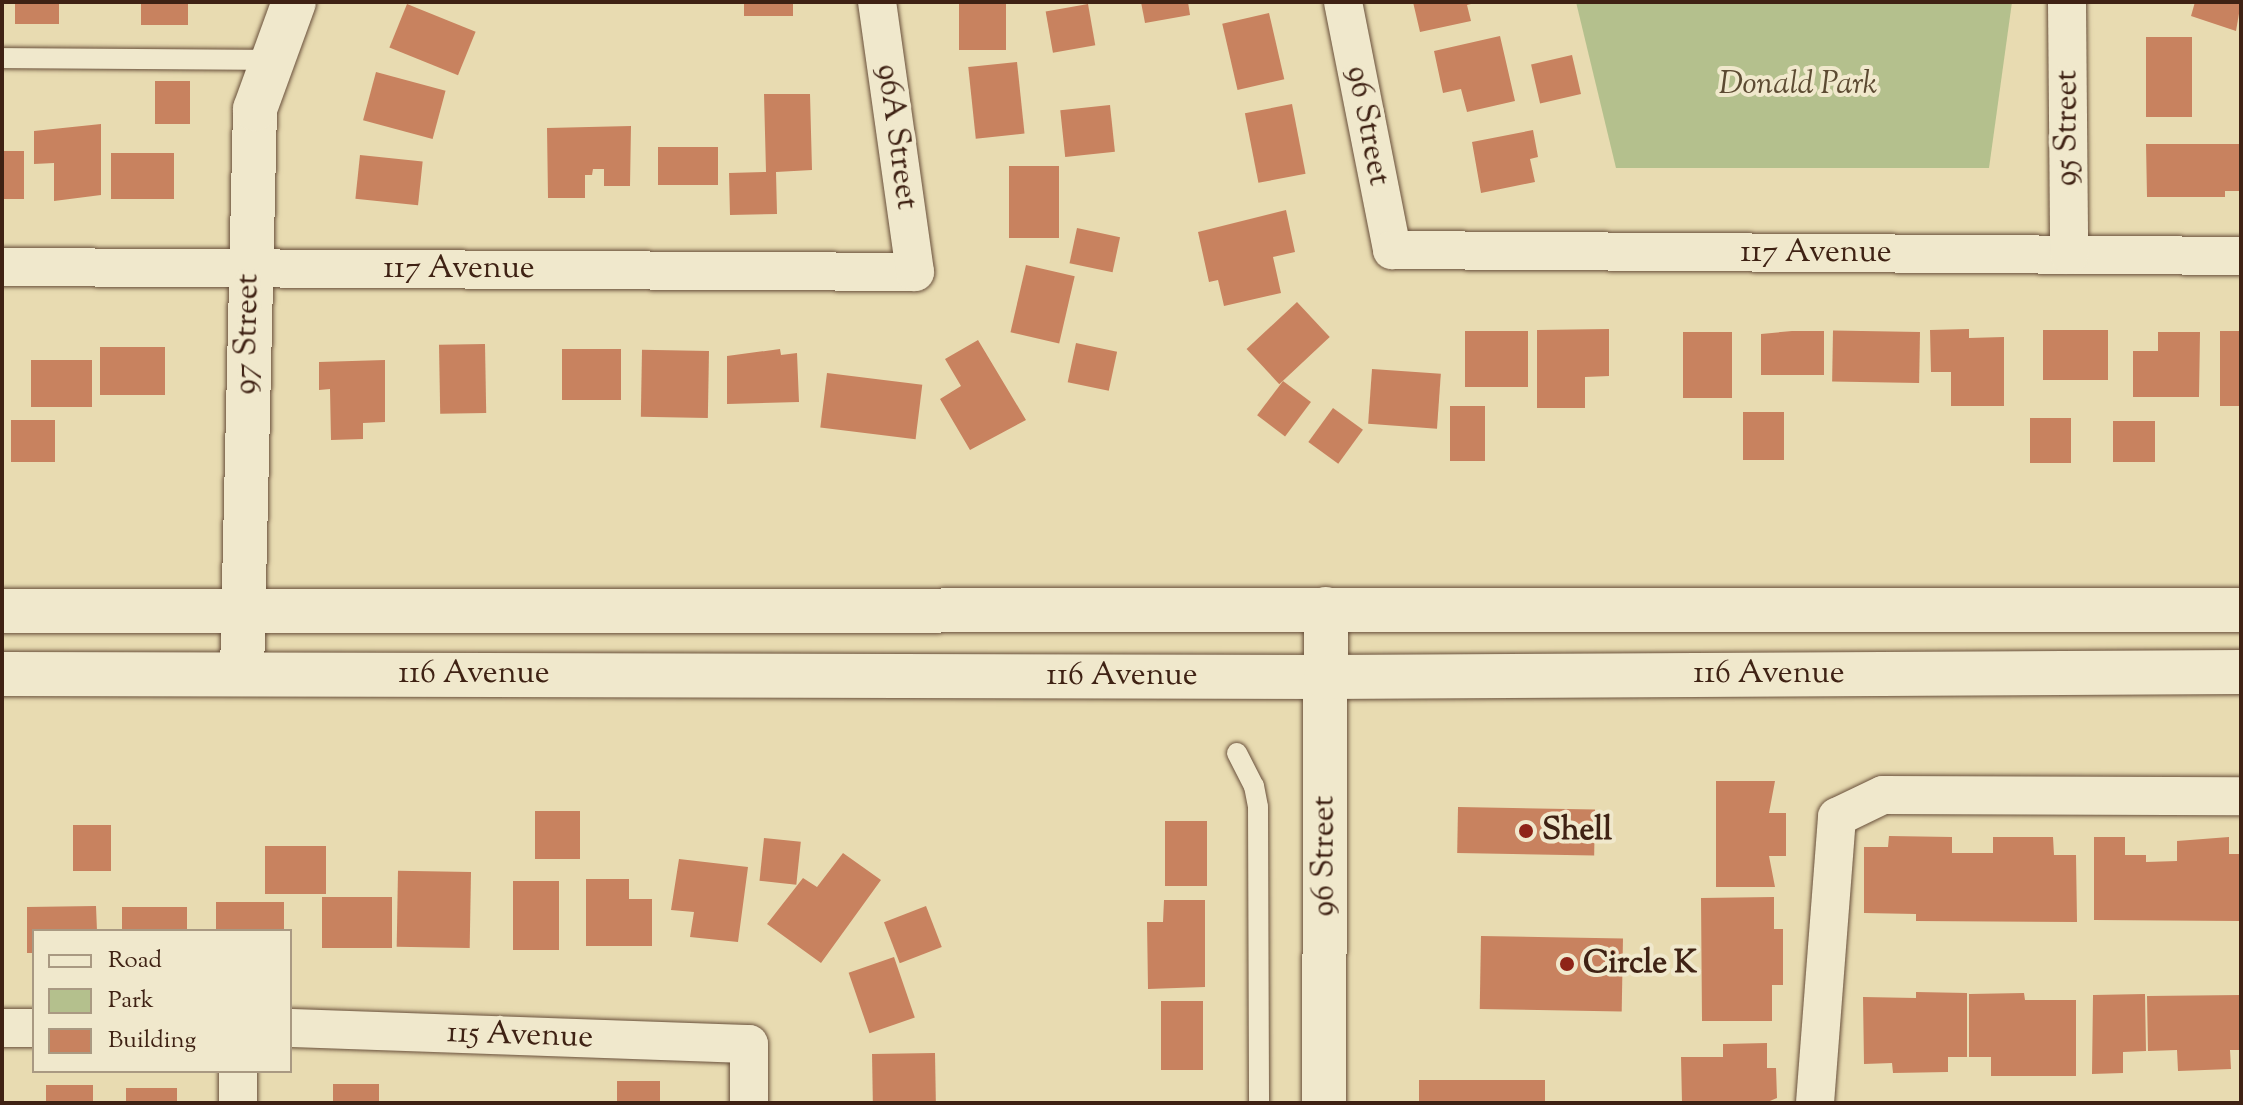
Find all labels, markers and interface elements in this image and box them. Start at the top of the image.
street label: 96A Street [867,62,925,212]
street label: 96 Street [1337,63,1397,189]
park label: Donald Park [1719,66,1877,104]
street label: 95 Street [2049,70,2087,186]
street label: 117 Avenue [1740,234,1892,272]
street label: 117 Avenue [383,250,535,288]
street label: 97 Street [228,273,268,395]
street label: 116 Avenue [398,655,550,693]
street label: 116 Avenue [1693,655,1845,693]
street label: 116 Avenue [1046,657,1198,695]
street label: 96 Street [1306,796,1344,916]
place label: Shell [1542,812,1612,850]
marker: Shell [1517,822,1535,840]
legend [32,929,292,1073]
text: Road [108,944,162,978]
place label: Circle K [1583,945,1697,983]
marker: Circle K [1558,955,1576,973]
text: Park [108,984,154,1018]
street label: 115 Avenue [446,1014,594,1058]
text: Building [108,1024,196,1058]

